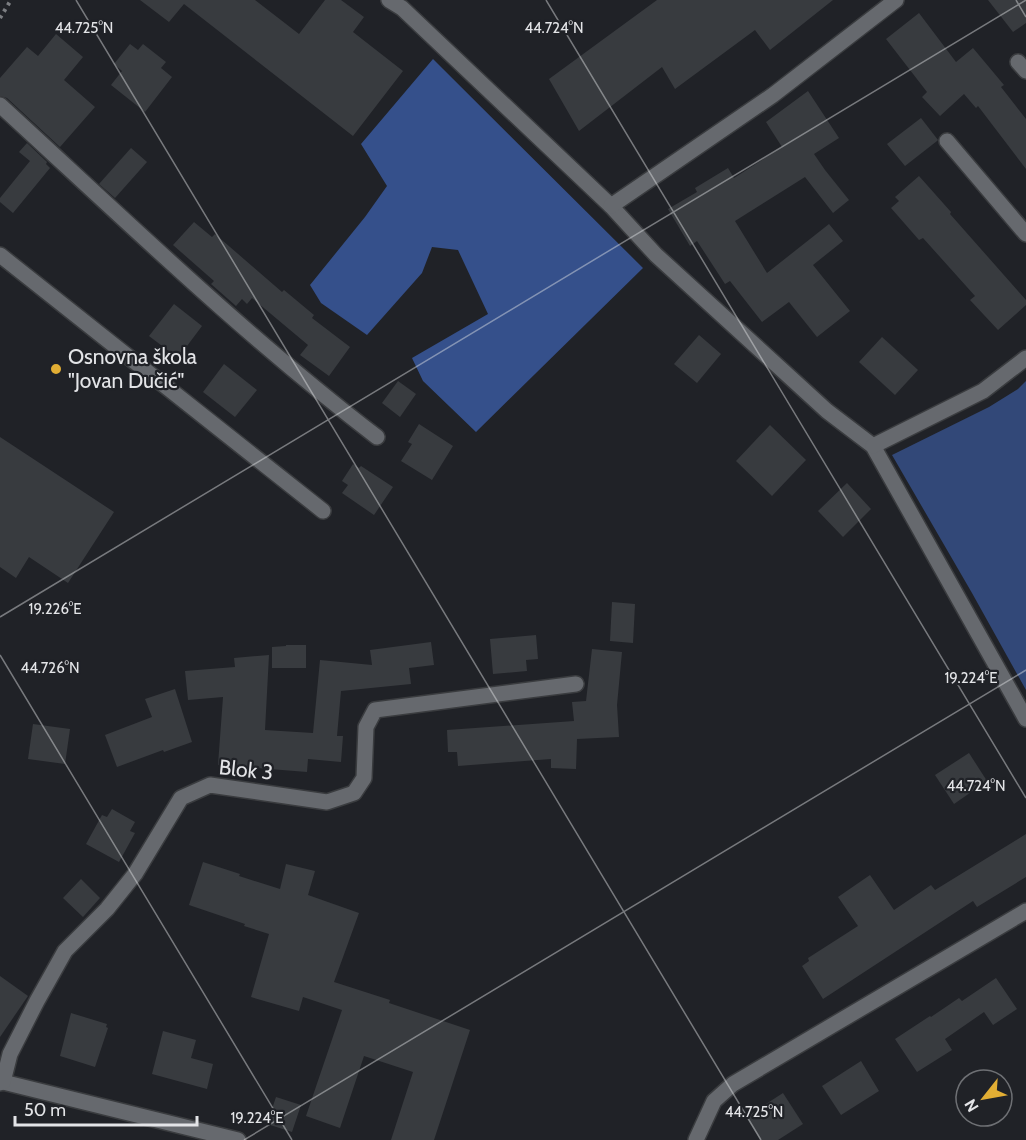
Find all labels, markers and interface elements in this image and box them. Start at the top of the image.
text: 44.725°N [55,19,113,37]
text: 44.724°N [524,19,584,37]
place label: Osnovna škola "Jovan Dučić" [68,344,197,393]
marker: Osnovna škola "Jovan Dučić" [49,362,63,376]
text: 19.226°E [29,600,81,618]
text: 44.726°N [21,659,79,677]
text: 19.224°E [944,669,998,687]
street label: Blok 3 [218,754,274,785]
text: 44.724°N [946,777,1006,795]
north arrow [954,1068,1014,1128]
scale bar [15,1089,196,1127]
text: N [961,1096,983,1115]
text: 50 m [24,1099,66,1121]
text: 44.725°N [725,1103,783,1121]
text: 19.224°E [230,1109,284,1127]

